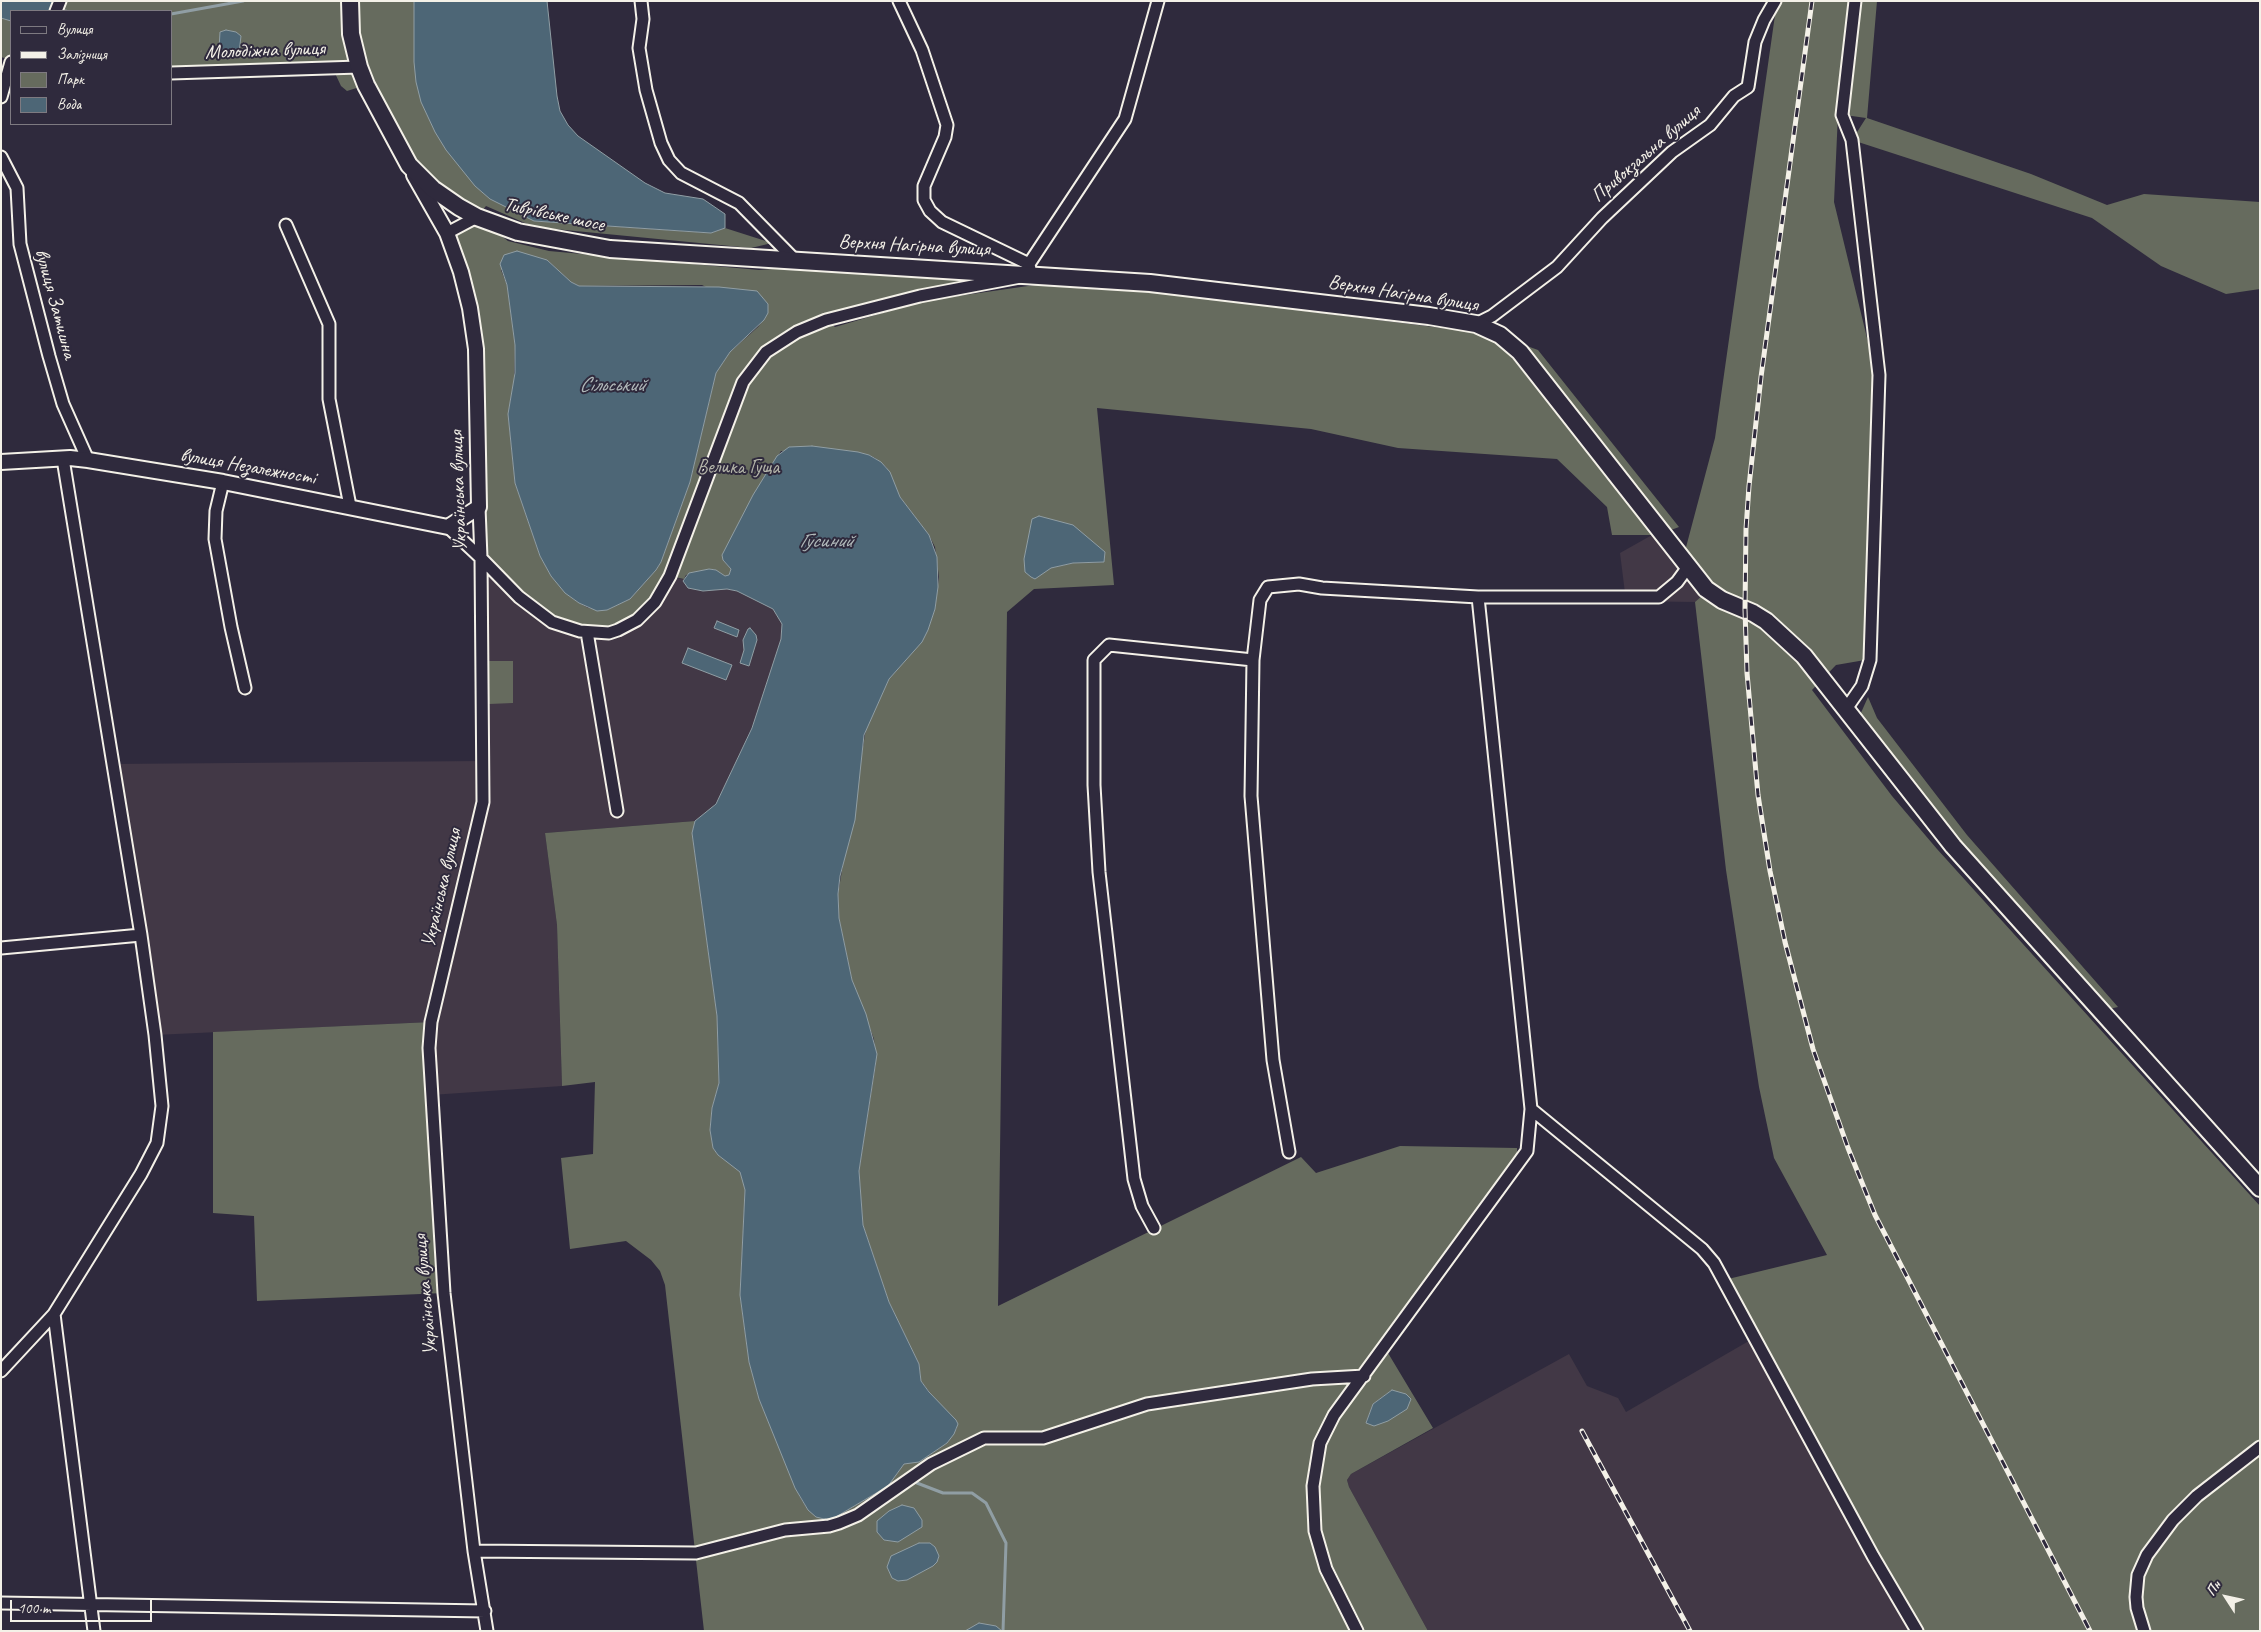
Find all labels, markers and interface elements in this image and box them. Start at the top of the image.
legend [10,10,172,125]
text: Вулиця [57,20,93,39]
street label: Молодіжна вулиця [205,37,325,65]
text: Залізниця [57,45,107,64]
text: Парк [57,70,84,89]
text: Вода [57,95,81,114]
street label: Привокзальна вулиця [1586,100,1706,208]
street label: Тиврівське шосе [502,193,606,237]
street label: Верхня Нагірна вулиця [838,230,990,262]
street label: вулиця Затишна [29,246,81,362]
street label: Верхня Нагірна вулиця [1326,270,1480,318]
water label: Сільський [579,372,645,398]
street label: Українська вулиця [445,430,473,552]
street label: вулиця Незалежності [178,443,318,491]
park label: Велика Гуща [697,456,779,480]
water label: Гусиний [799,528,853,554]
street label: Українська вулиця [417,826,467,950]
street label: Українська вулиця [409,1234,443,1356]
north arrow [2201,1572,2251,1622]
text: Пн [2202,1577,2224,1599]
scale bar [12,1590,155,1622]
text: 100 m [18,1599,50,1618]

